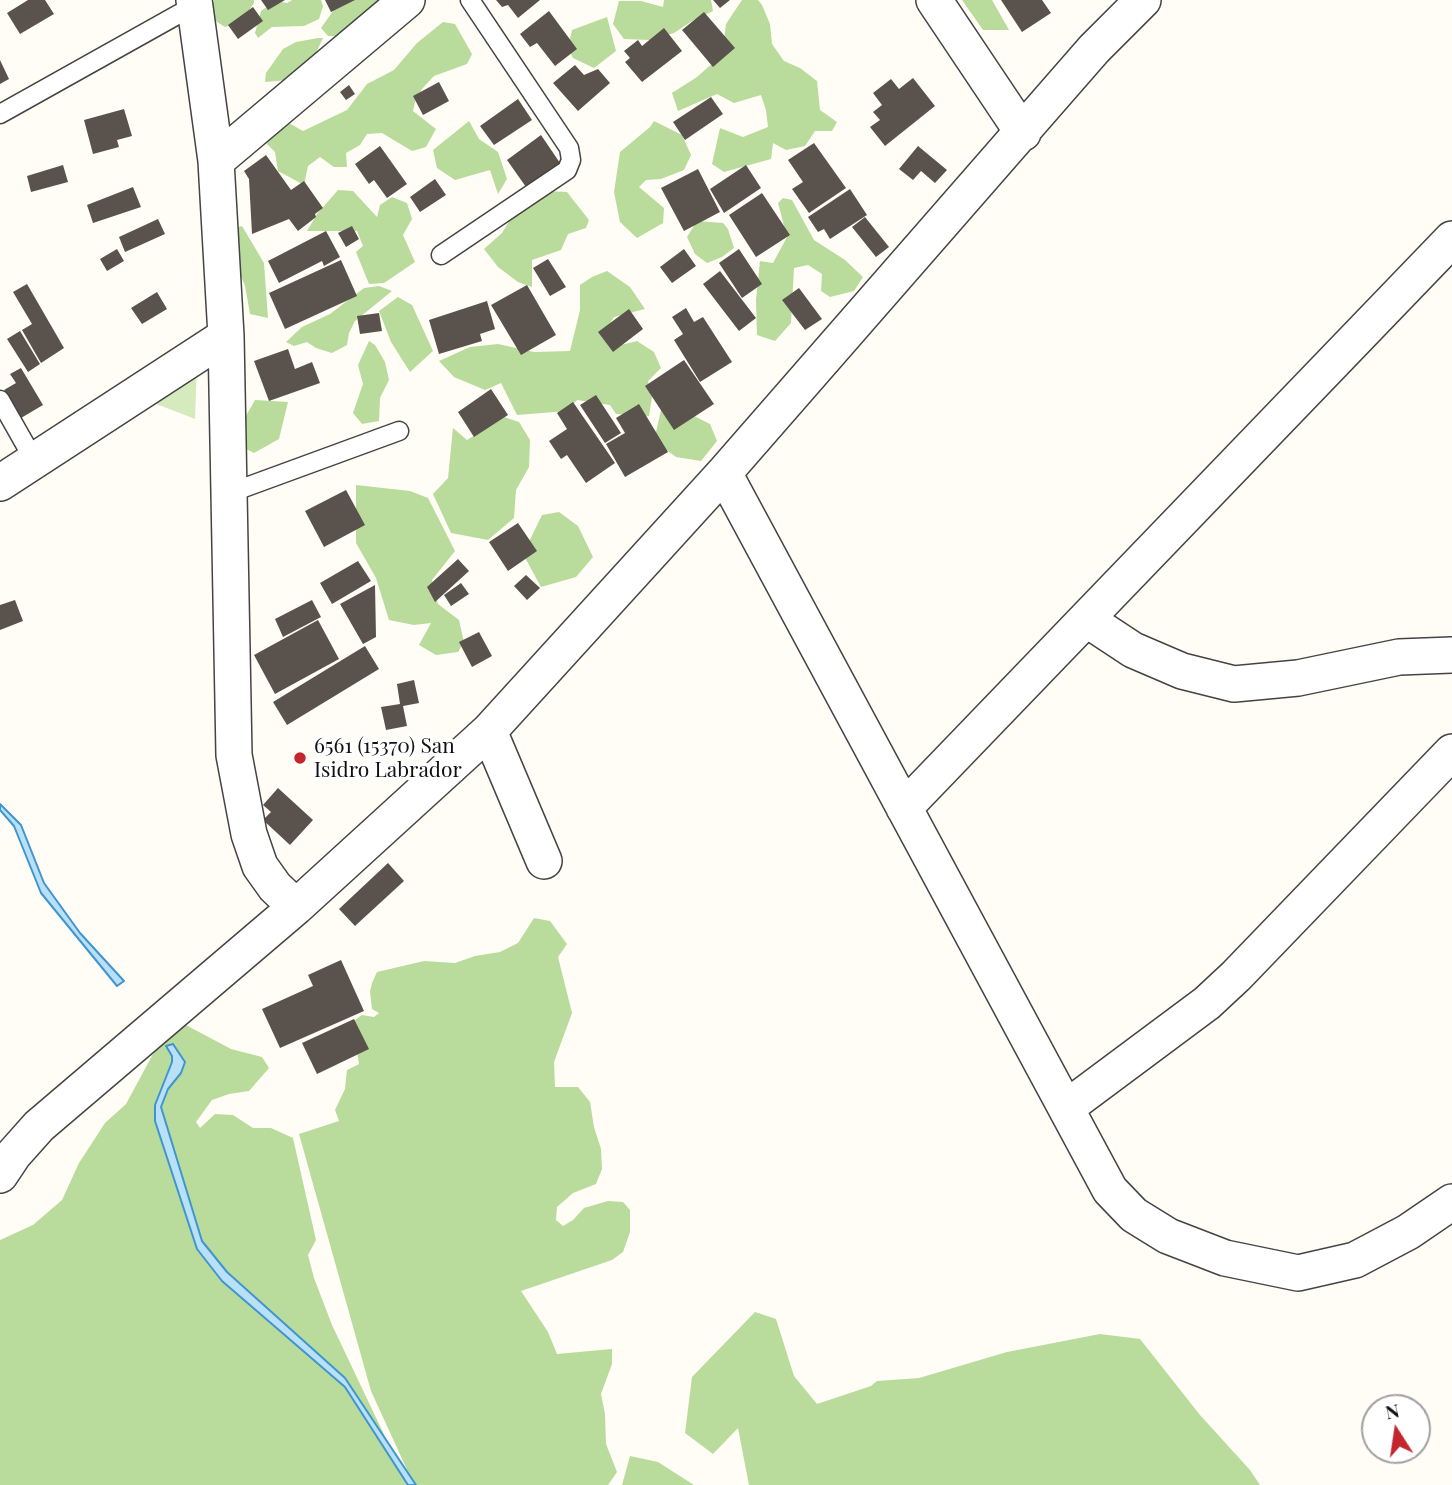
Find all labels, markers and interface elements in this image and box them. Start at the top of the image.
place label: 6561 (15370) San Isidro Labrador [314,733,462,783]
marker: 6561 (15370) San Isidro Labrador [292,750,308,766]
north arrow [1361,1394,1431,1464]
text: N [1383,1396,1401,1425]

